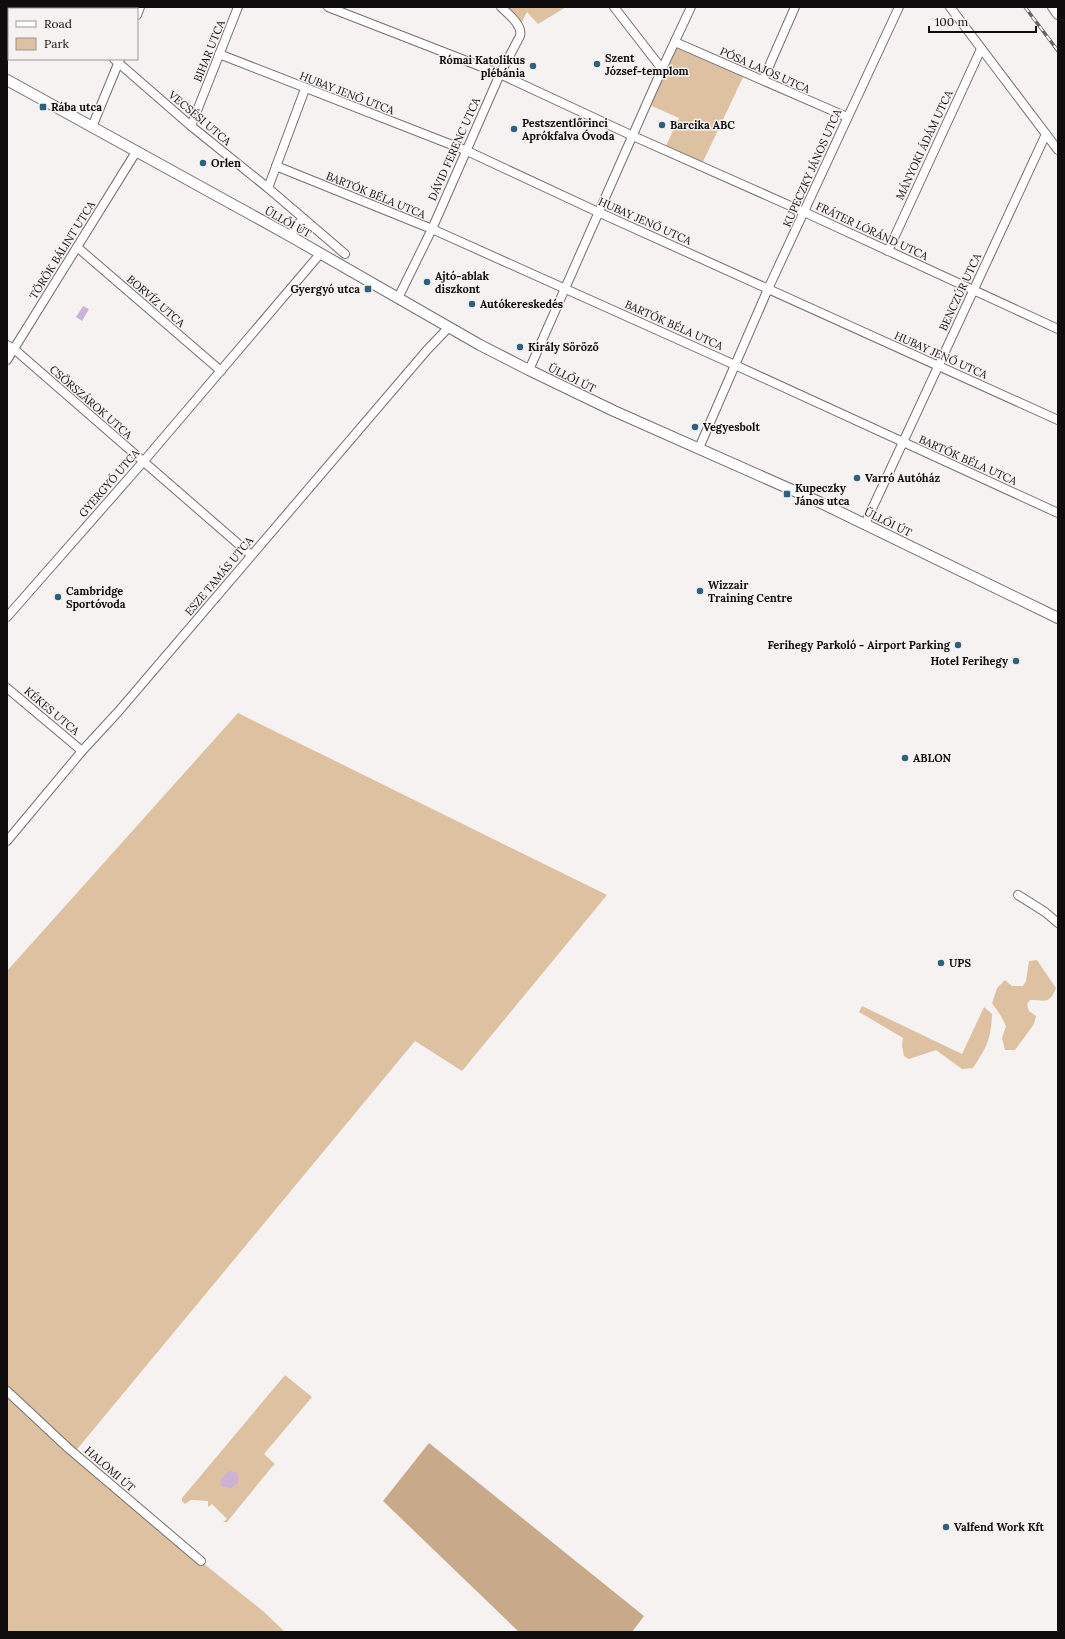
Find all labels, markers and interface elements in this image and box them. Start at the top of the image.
legend [8,8,138,60]
scale bar [929,8,1036,34]
text: 100 m [935,14,968,29]
text: Road [44,16,72,31]
street label: BIHAR UTCA [190,17,228,84]
text: Park [44,36,70,51]
street label: PÓSA LAJOS UTCA [718,44,813,97]
place label: Szent József-templom [605,51,689,78]
place label: Római Katolikus plébánia [439,53,525,80]
marker: Szent József-templom [592,59,602,69]
marker: Római Katolikus plébánia [528,61,538,71]
street label: HUBAY JENŐ UTCA [298,68,397,118]
street label: VECSÉSI UTCA [165,87,235,149]
street label: MÁNYOKI ÁDÁM UTCA [892,87,956,202]
street label: DÁVID FERENC UTCA [425,94,484,203]
place label: Rába utca [51,100,102,114]
marker: Rába utca [38,102,48,112]
street label: KUPECZKY JÁNOS UTCA [780,106,845,229]
place label: Pestszentlőrinci Aprókfalva Óvoda [522,116,615,143]
place label: Barcika ABC [670,118,735,132]
marker: Barcika ABC [657,120,667,130]
marker: Pestszentlőrinci Aprókfalva Óvoda [509,124,519,134]
place label: Orlen [211,156,241,170]
marker: Orlen [198,158,208,168]
street label: BARTÓK BÉLA UTCA [324,169,429,222]
street label: HUBAY JENŐ UTCA [596,194,695,248]
street label: TÖRÖK BÁLINT UTCA [25,197,99,302]
street label: FRÁTER LÓRÁND UTCA [814,199,931,264]
street label: ÜLLŐI ÚT [262,203,314,241]
street label: BENCZÚR UTCA [936,250,985,333]
place label: Ajtó-ablak diszkont [435,269,490,296]
street label: BORVÍZ UTCA [124,272,189,331]
marker: Ajtó-ablak diszkont [422,277,432,287]
place label: Gyergyó utca [290,282,360,296]
marker: Gyergyó utca [363,284,373,294]
place label: Autókereskedés [480,297,563,311]
street label: BARTÓK BÉLA UTCA [623,297,726,353]
marker: Autókereskedés [467,299,477,309]
street label: HUBAY JENŐ UTCA [892,328,991,382]
place label: Király Söröző [528,340,599,354]
marker: Király Söröző [515,342,525,352]
street label: ÜLLŐI ÚT [546,360,599,396]
street label: CSÖRSZÁROK UTCA [47,362,137,442]
place label: Vegyesbolt [703,420,760,434]
marker: Vegyesbolt [690,422,700,432]
street label: BARTÓK BÉLA UTCA [917,432,1020,488]
street label: GYERGYÓ UTCA [76,445,143,520]
place label: Varró Autóház [865,471,940,485]
marker: Varró Autóház [852,473,862,483]
place label: Kupeczky János utca [795,481,850,508]
marker: Kupeczky János utca [782,489,792,499]
street label: ÜLLŐI ÚT [862,504,915,540]
street label: ESZE TAMÁS UTCA [182,533,257,618]
place label: Wizzair Training Centre [708,578,793,605]
place label: Cambridge Sportóvoda [66,584,126,611]
marker: Wizzair Training Centre [695,586,705,596]
marker: Cambridge Sportóvoda [53,592,63,602]
place label: Ferihegy Parkoló - Airport Parking [767,638,951,652]
marker: Ferihegy Parkoló - Airport Parking [953,640,963,650]
place label: Hotel Ferihegy [931,654,1009,668]
marker: Hotel Ferihegy [1011,656,1021,666]
street label: KÉKES UTCA [22,684,83,739]
place label: ABLON [913,751,951,765]
marker: ABLON [900,753,910,763]
place label: UPS [949,956,971,970]
marker: UPS [936,958,946,968]
street label: HALOMI ÚT [82,1443,138,1495]
place label: Valfend Work Kft [954,1520,1045,1534]
marker: Valfend Work Kft [941,1522,951,1532]

